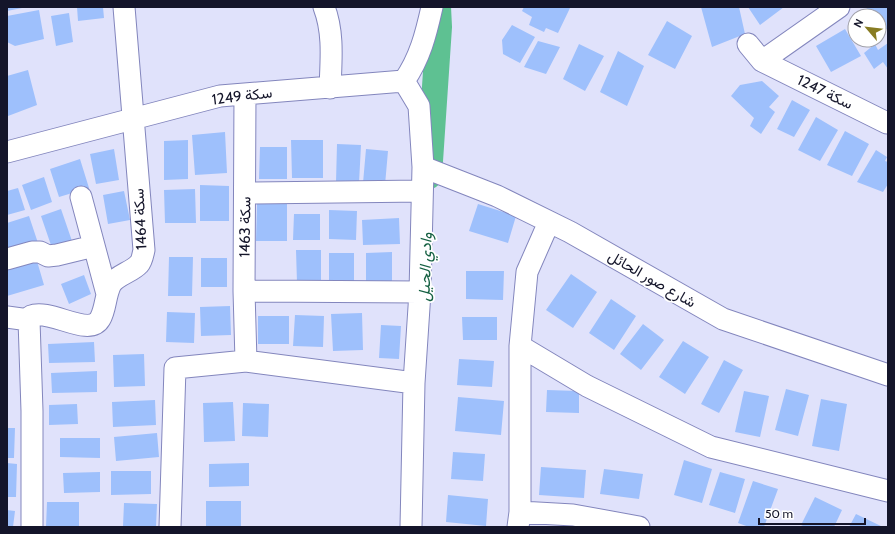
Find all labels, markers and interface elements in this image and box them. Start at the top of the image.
north arrow [847,8,887,48]
text: N [850,17,866,30]
street label: سكة 1247 [794,71,856,113]
street label: سكة 1249 [211,83,273,109]
street label: سكة 1464 [129,188,151,250]
street label: سكة 1463 [235,196,255,258]
water label: وادي الحيل [414,232,440,302]
street label: شارع صور الحائل [604,247,699,313]
scale bar [759,500,865,526]
text: 50 m [765,506,793,521]

